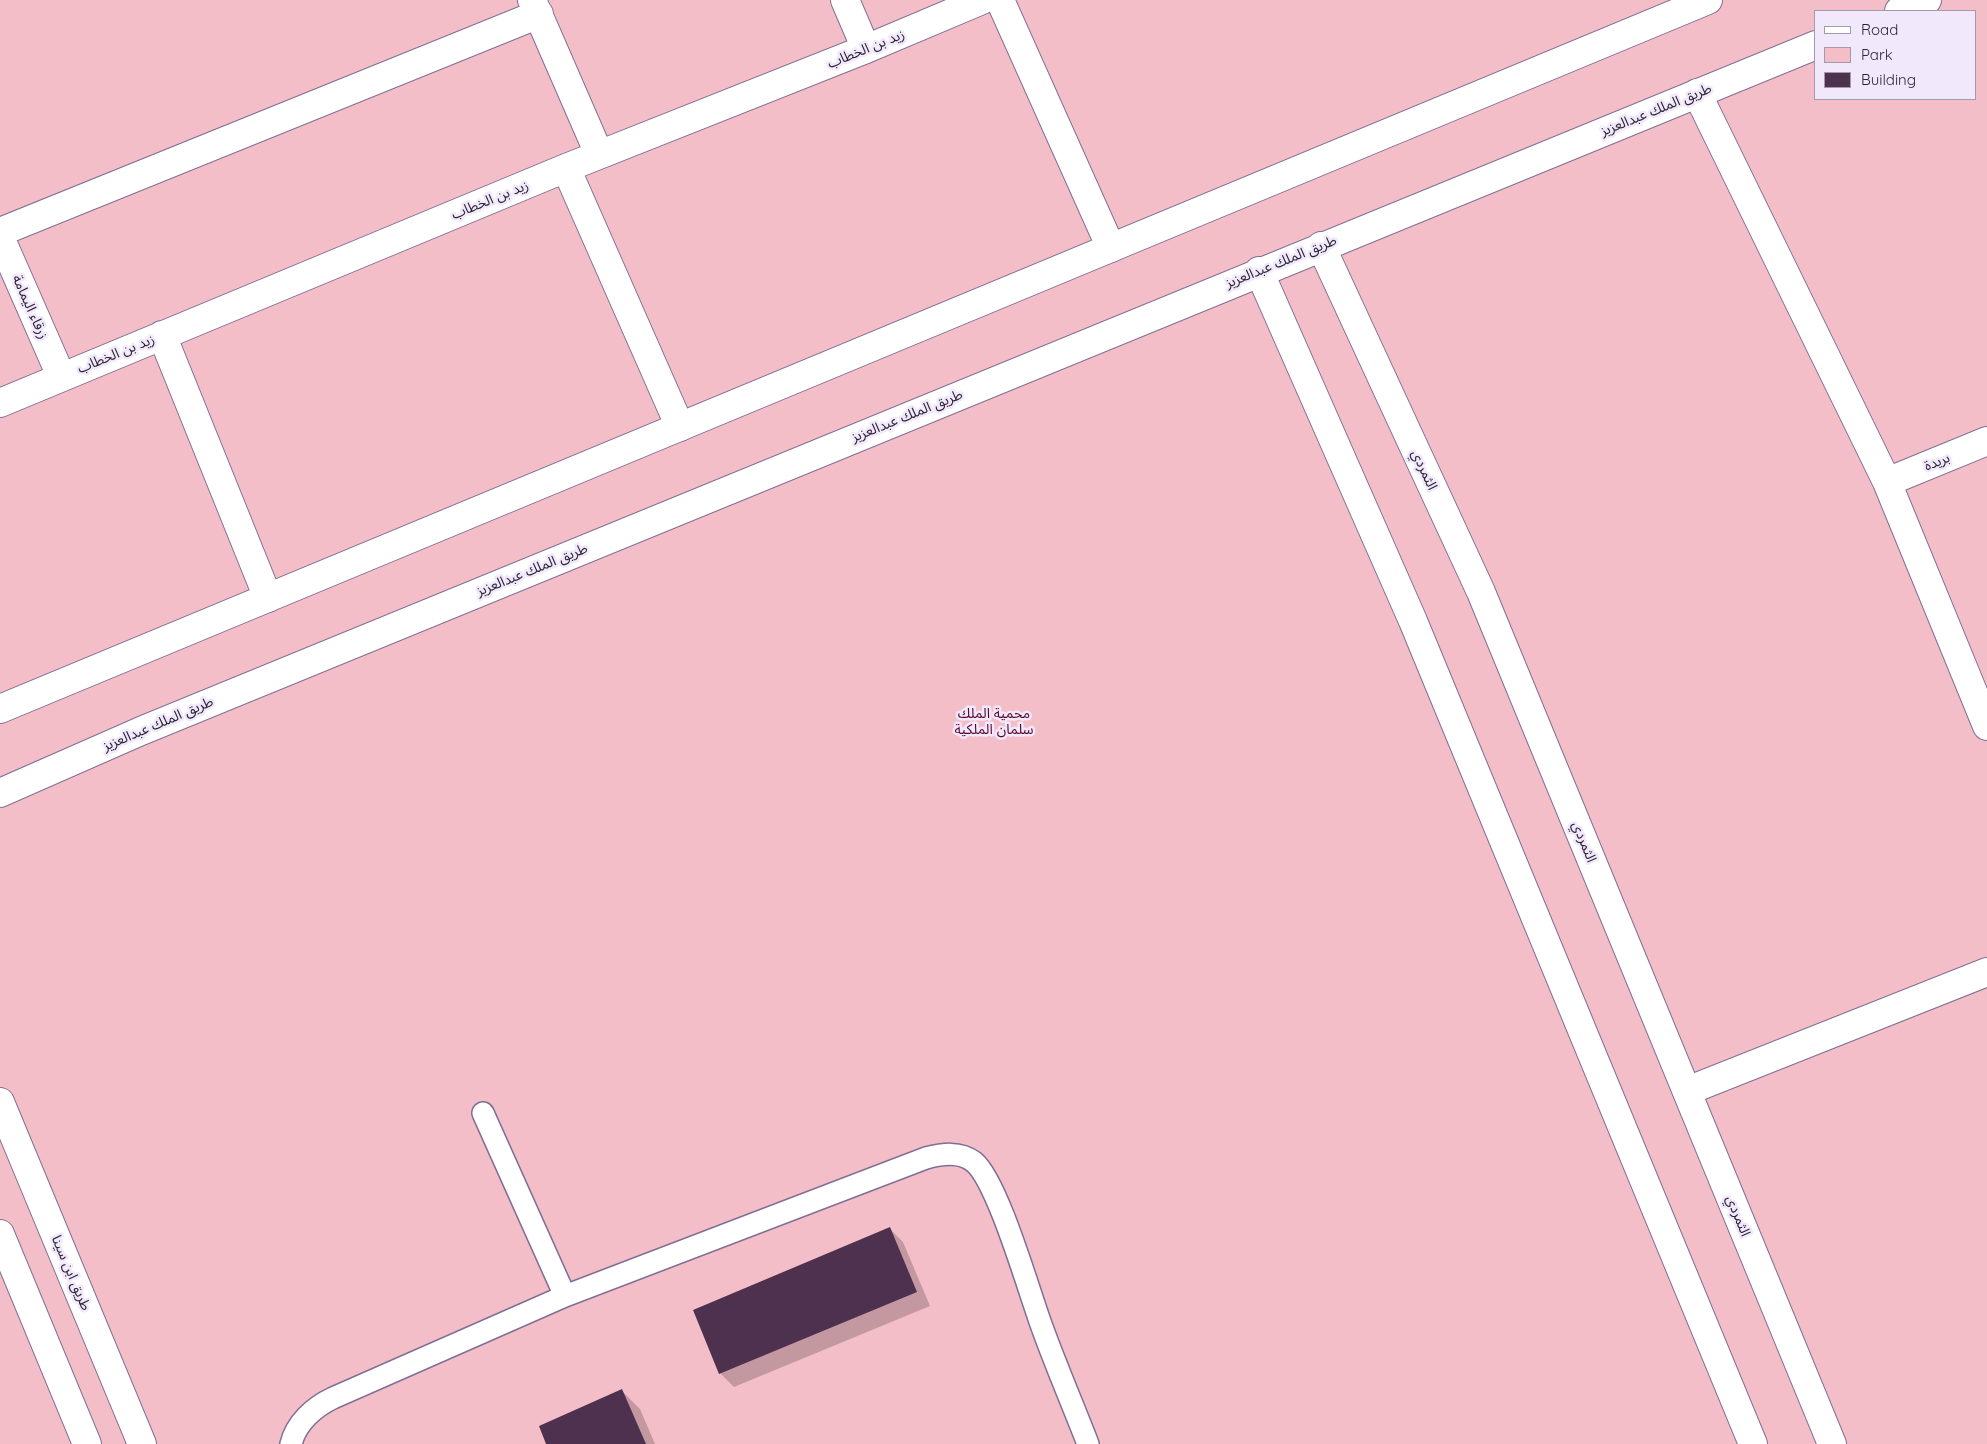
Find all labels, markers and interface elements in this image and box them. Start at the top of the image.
legend [1814,10,1977,100]
text: Road [1861,20,1898,39]
street label: زيد بن الخطاب [825,26,907,72]
text: Park [1861,45,1893,64]
text: Building [1861,70,1916,89]
street label: طريق الملك عبدالعزيز [1598,80,1714,140]
street label: زيد بن الخطاب [449,177,531,223]
street label: طريق الملك عبدالعزيز [1223,232,1339,292]
street label: زرقاء اليمامة [8,272,52,342]
street label: زيد بن الخطاب [75,331,157,377]
street label: طريق الملك عبدالعزيز [849,386,965,446]
street label: الثمردي [1407,447,1441,493]
street label: بريدة [1922,449,1952,475]
street label: طريق الملك عبدالعزيز [474,540,590,600]
street label: طريق الملك عبدالعزيز [100,693,216,755]
park label: محمية الملك سلمان الملكية [954,706,1034,739]
street label: الثمردي [1568,819,1600,865]
street label: الثمردي [1722,1193,1754,1239]
street label: طريق ابن سينا [48,1233,94,1313]

